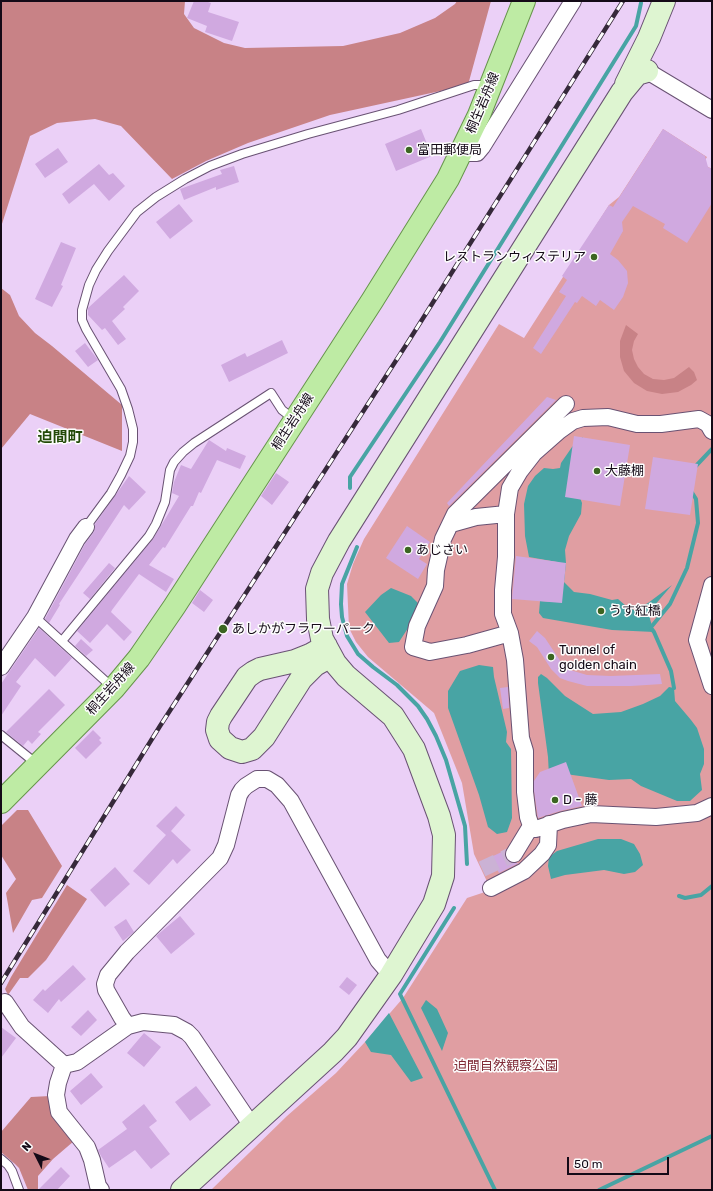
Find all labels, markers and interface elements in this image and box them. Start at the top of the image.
street label: 桐生岩舟線 [463,70,503,136]
place label: 富田郵便局 [417,142,482,158]
marker: 富田郵便局 [404,145,414,155]
place label: レストランウィステリア [443,249,586,265]
marker: レストランウィステリア [589,252,599,262]
street label: 桐生岩舟線 [269,390,317,454]
district label: 迫間町 [38,429,82,447]
place label: 大藤棚 [605,463,644,479]
marker: 大藤棚 [592,466,602,476]
place label: あじさい [416,542,468,558]
marker: あじさい [403,545,413,555]
place label: うす紅橋 [609,603,661,619]
marker: うす紅橋 [596,606,606,616]
place label: あしかがフラワーパーク [232,621,375,637]
marker: あしかがフラワーパーク [217,623,229,635]
place label: Tunnel of golden chain [559,642,637,673]
marker: Tunnel of golden chain [546,652,556,662]
street label: 桐生岩舟線 [83,660,139,718]
place label: D - 藤 [563,792,598,808]
marker: D - 藤 [550,795,560,805]
park label: 迫間自然観察公園 [454,1058,558,1074]
north arrow [16,1135,56,1175]
text: N [19,1139,34,1154]
scale bar [569,1149,671,1175]
text: 50 m [574,1157,602,1171]

